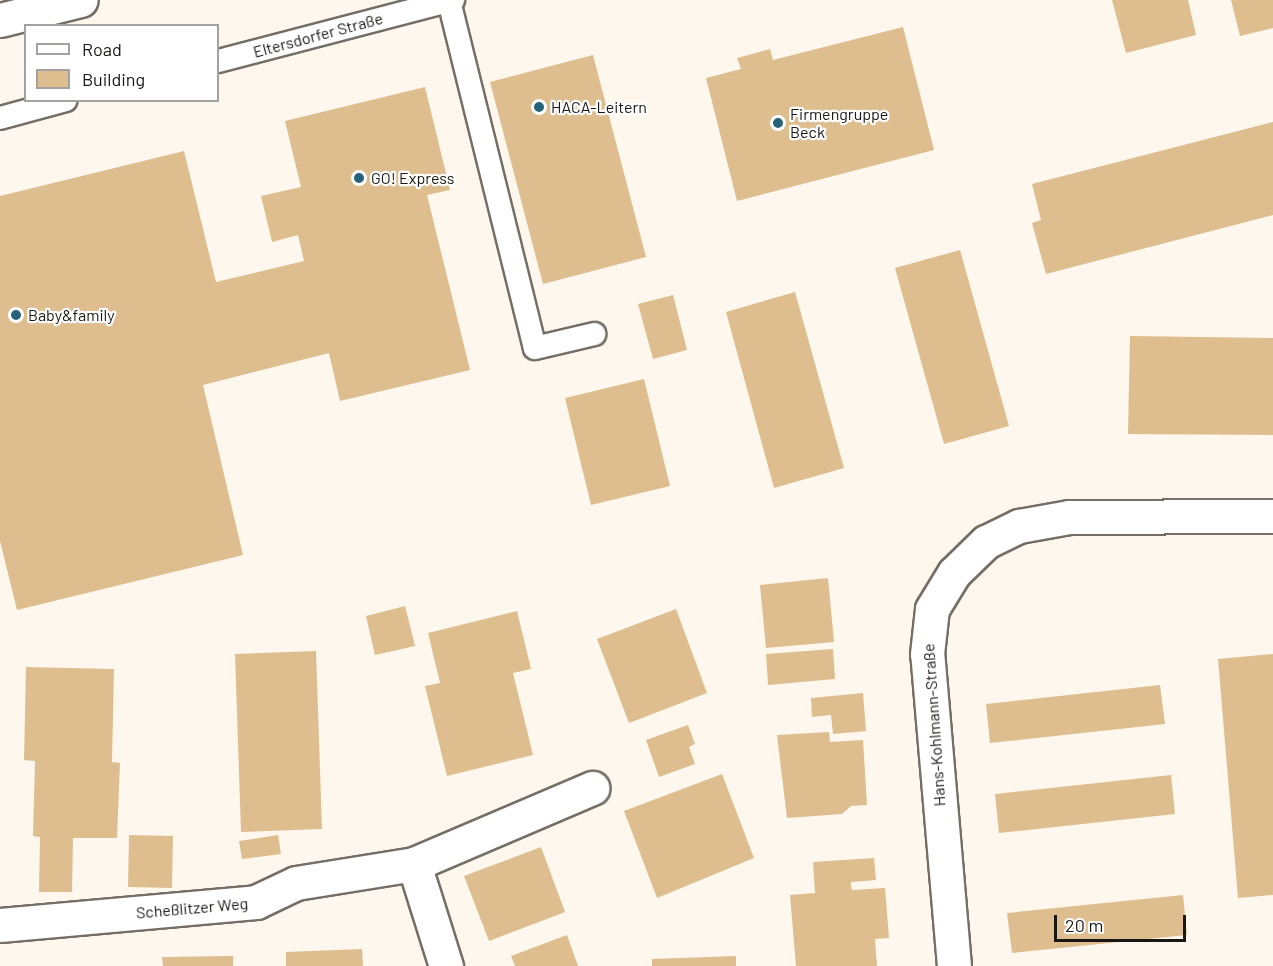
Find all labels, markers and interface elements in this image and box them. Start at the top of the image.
street label: Eltersdorfer Straße [251,8,385,62]
legend [24,24,219,102]
text: Road [82,38,122,60]
text: Building [82,68,145,90]
place label: HACA-Leitern [551,97,647,117]
marker: HACA-Leitern [532,100,546,114]
place label: Firmengruppe Beck [790,104,888,142]
marker: Firmengruppe Beck [771,116,785,130]
place label: GO! Express [371,168,454,188]
marker: GO! Express [352,171,366,185]
place label: Baby&family [28,305,115,325]
marker: Baby&family [9,308,23,322]
street label: Hans-Kohlmann-Straße [919,643,949,807]
street label: Scheßlitzer Weg [135,894,249,922]
scale bar [1057,903,1189,941]
text: 20 m [1065,914,1103,936]

